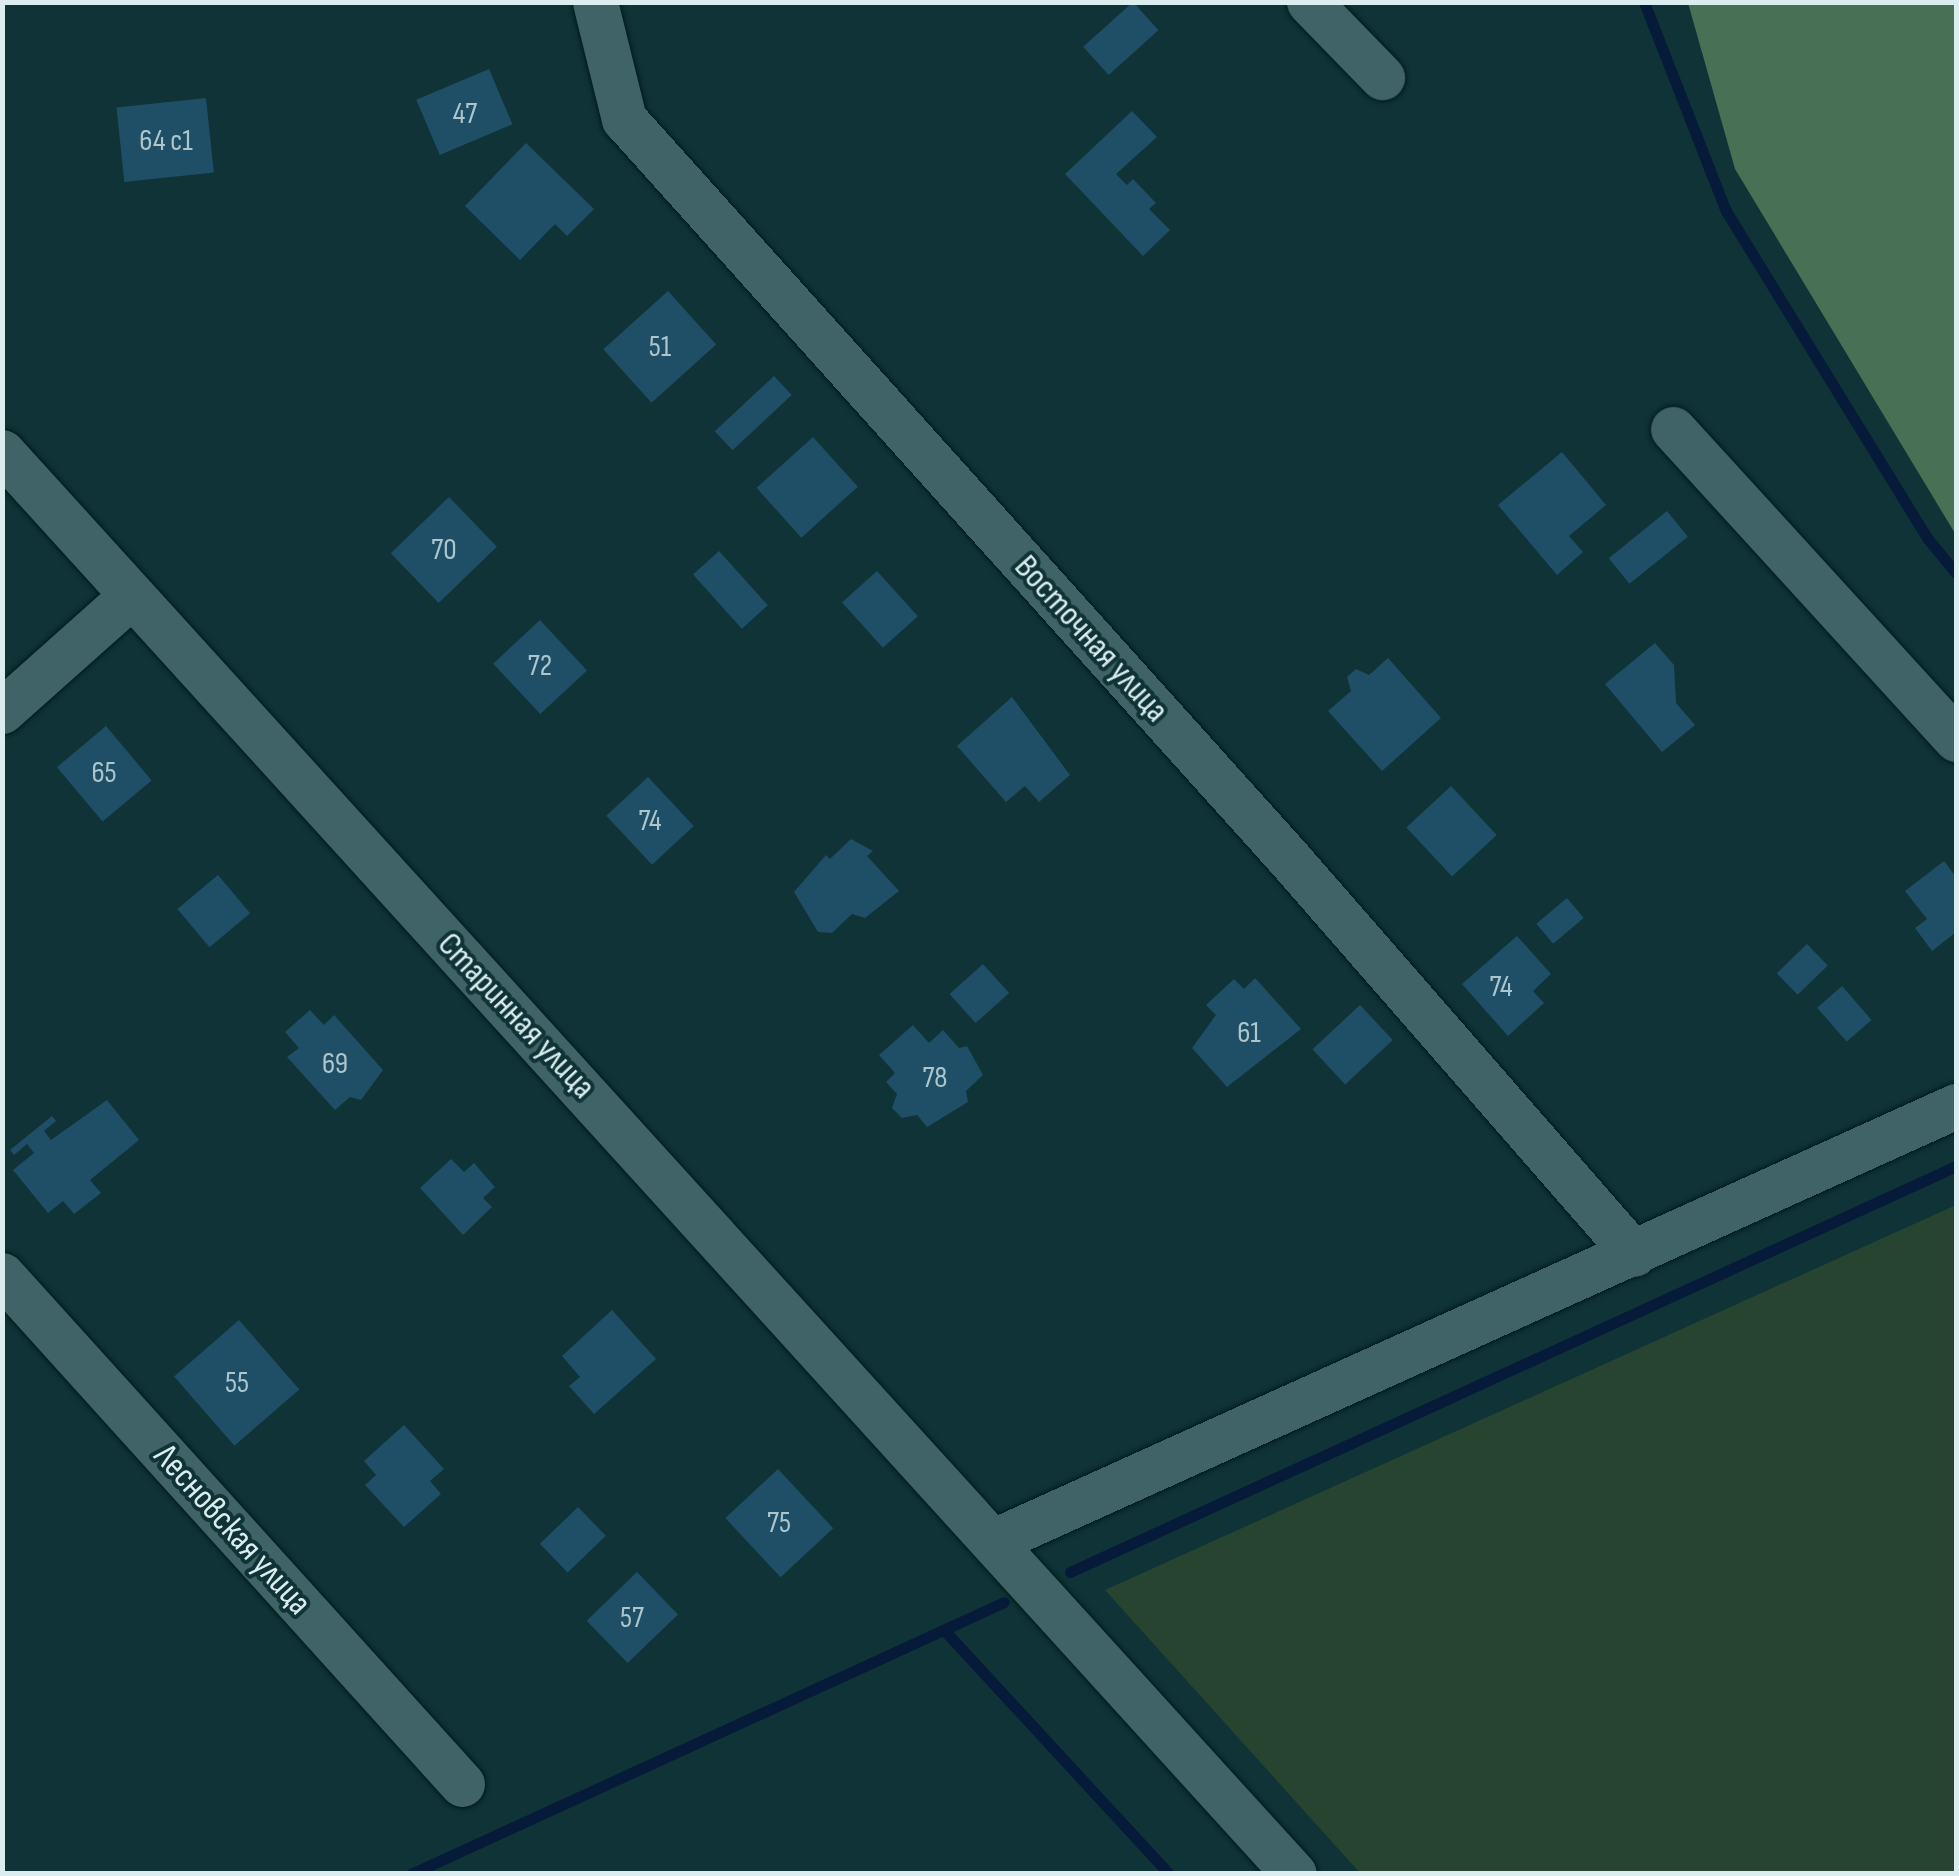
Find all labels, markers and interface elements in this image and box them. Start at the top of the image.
house number: 47 [453,96,477,132]
house number: 64 с1 [139,123,193,159]
house number: 51 [649,329,671,365]
house number: 70 [431,532,457,568]
street label: Восточная улица [1005,547,1177,731]
house number: 72 [528,648,552,684]
house number: 65 [91,755,117,791]
house number: 74 [639,803,661,839]
street label: Старинная улица [428,924,604,1108]
house number: 74 [1490,969,1512,1005]
house number: 61 [1237,1015,1261,1051]
house number: 69 [322,1046,348,1082]
house number: 78 [922,1060,948,1096]
house number: 55 [225,1365,249,1401]
street label: Лесновская улица [144,1436,320,1624]
house number: 75 [767,1505,791,1541]
house number: 57 [620,1600,644,1636]

